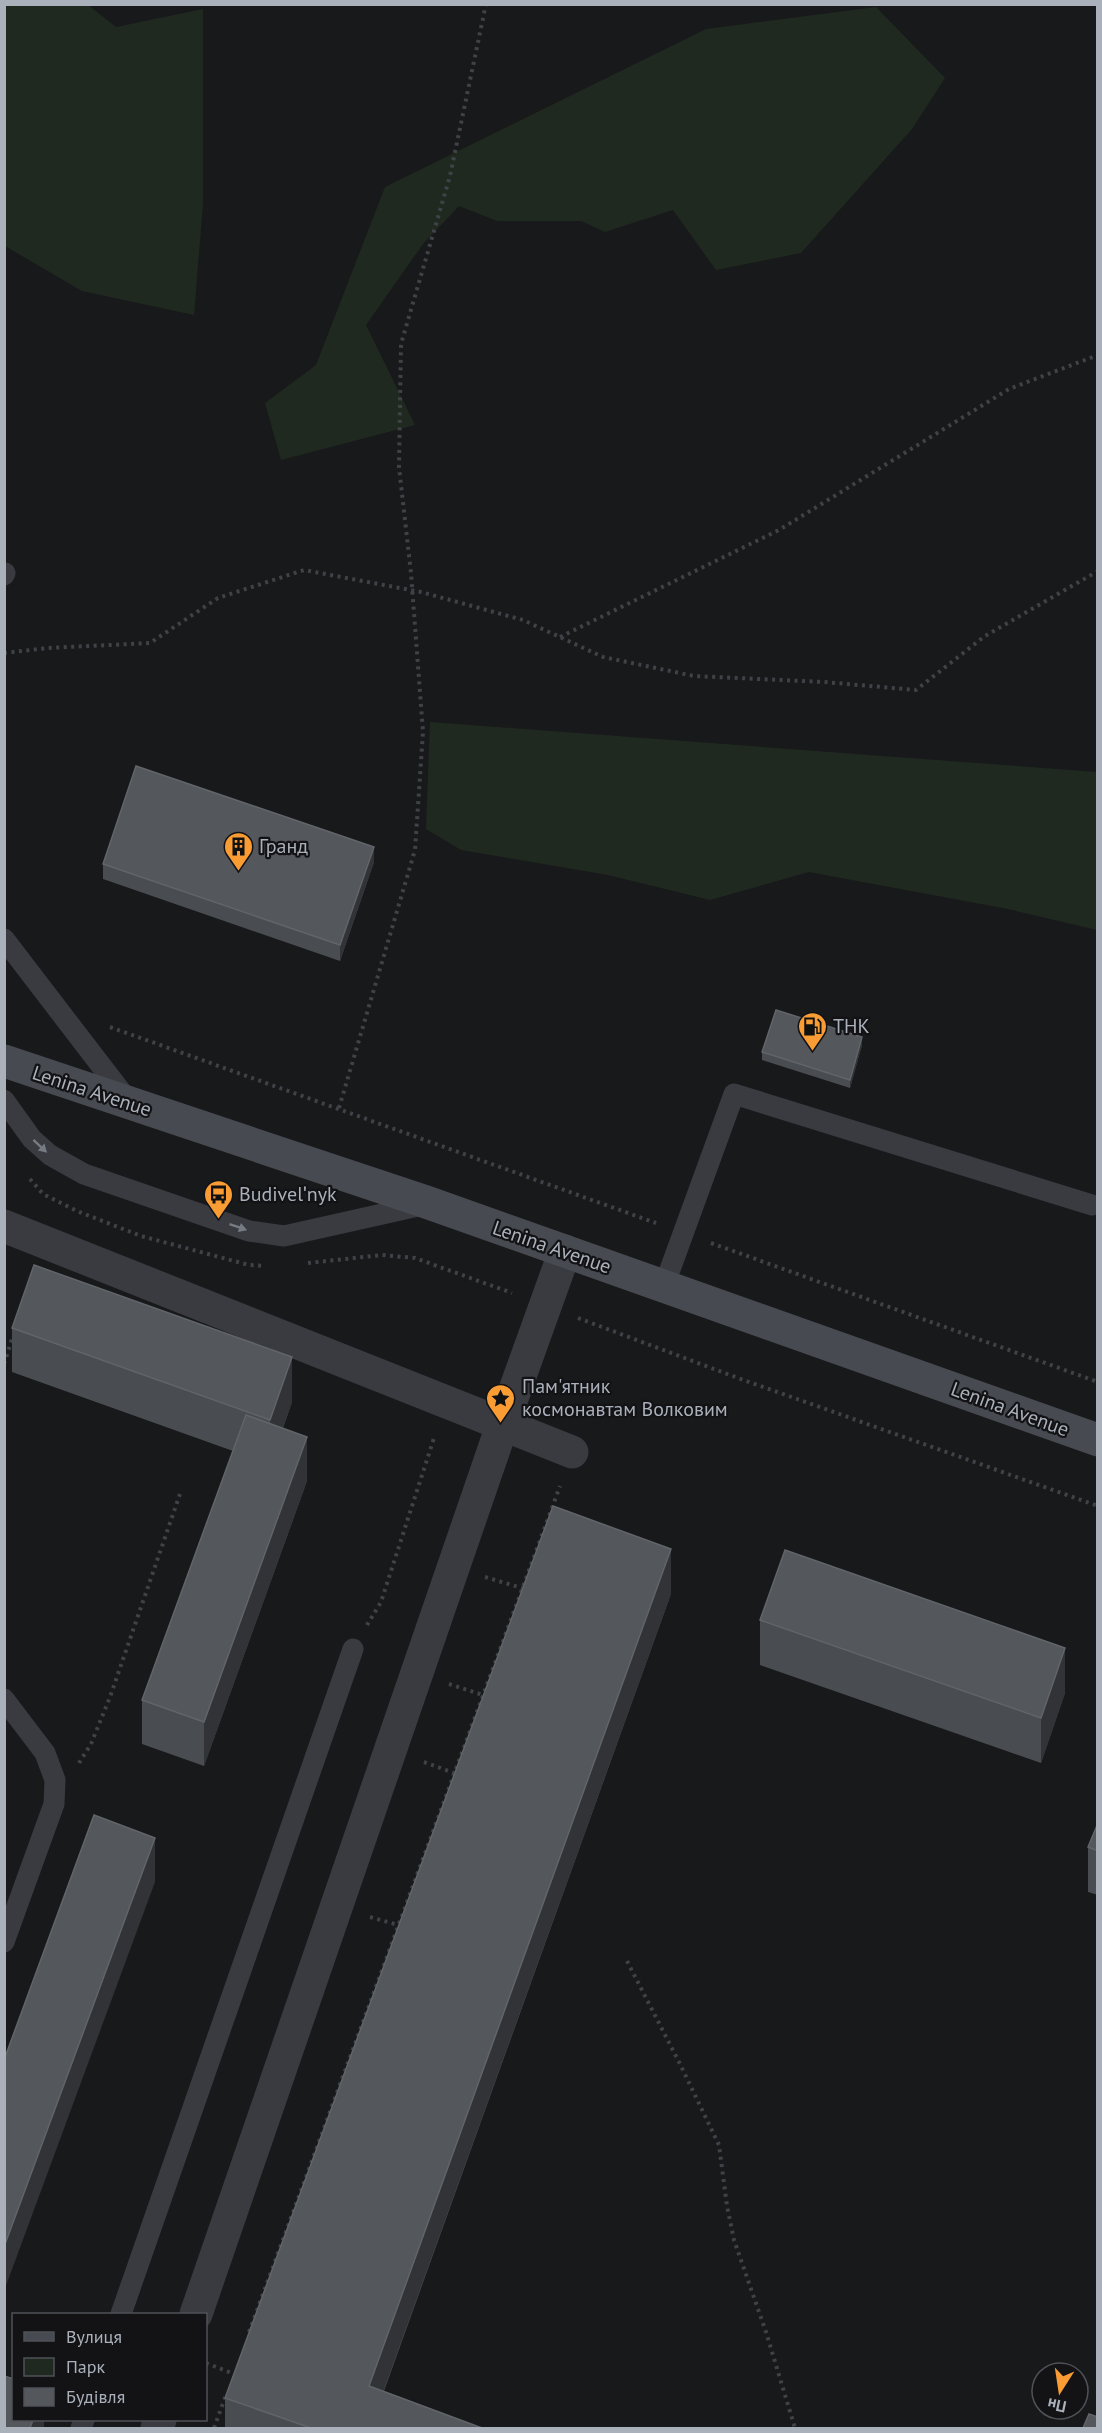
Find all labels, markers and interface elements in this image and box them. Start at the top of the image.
building icon: Гранд [222,830,254,872]
place label: Гранд [259,833,308,859]
fuel station icon: ТНК [796,1010,828,1052]
place label: ТНК [833,1013,870,1039]
street label: Lenina Avenue [29,1060,155,1122]
one-way arrow [32,1139,47,1153]
bus stop icon: Budivelʹnyk [202,1178,234,1220]
place label: Budivelʹnyk [239,1181,337,1207]
street label: Lenina Avenue [489,1215,615,1279]
one-way arrow [230,1223,248,1233]
place label: Пам'ятник космонавтам Волковим [522,1373,728,1422]
street label: Lenina Avenue [947,1376,1073,1442]
place icon: Пам'ятник космонавтам Волковим [485,1382,517,1424]
legend [12,2313,207,2421]
text: Вулиця [66,2325,122,2348]
text: Парк [66,2355,106,2378]
north arrow [1030,2361,1090,2421]
text: Будівля [66,2385,125,2408]
text: Пн [1046,2394,1068,2417]

